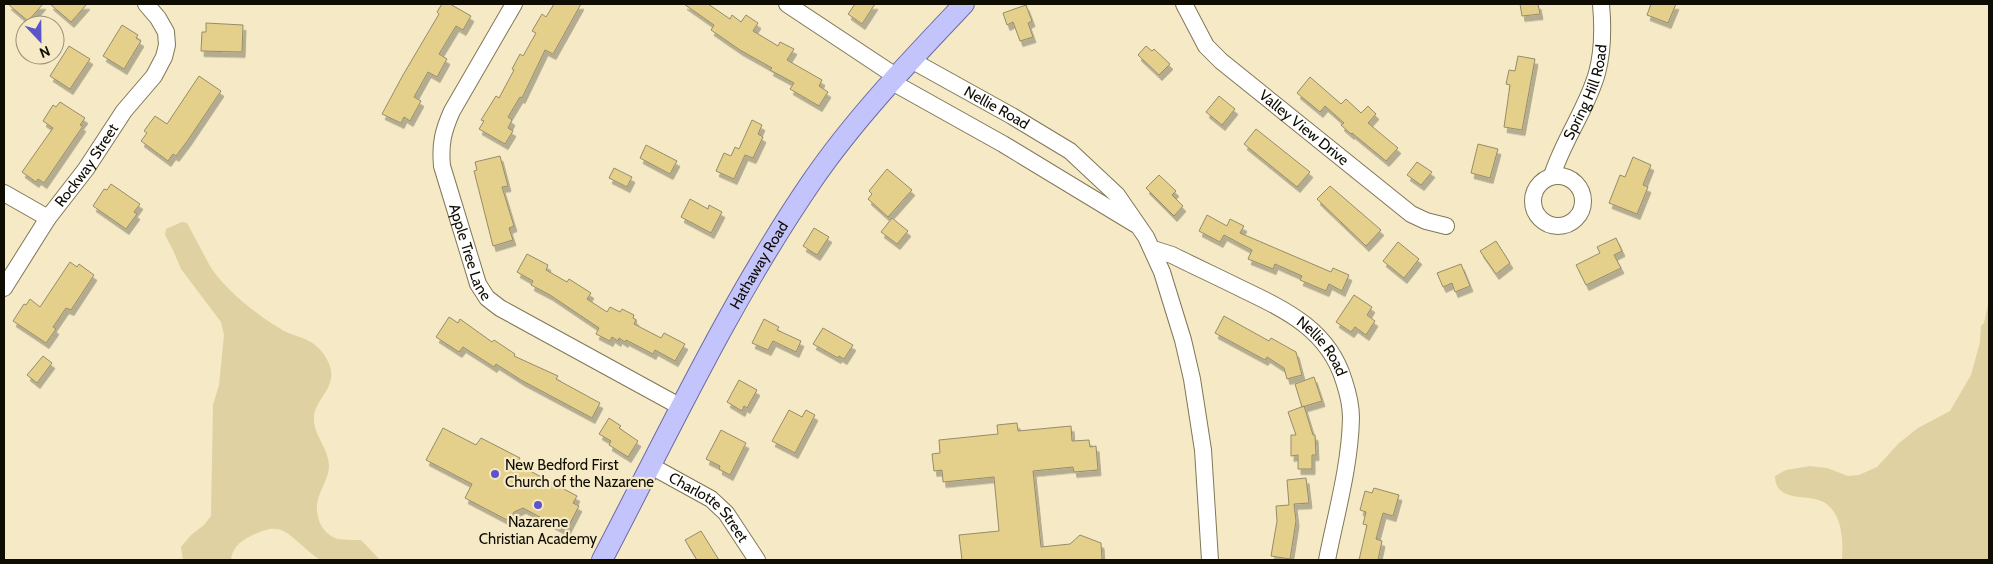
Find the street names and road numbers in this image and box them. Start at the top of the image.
street label: Spring Hill Road [1560,44,1611,143]
street label: Nellie Road [961,82,1032,133]
street label: Valley View Drive [1255,86,1353,169]
street label: Rockway Street [51,120,122,211]
street label: Apple Tree Lane [445,202,495,304]
street label: Hathaway Road [726,218,792,312]
street label: Nellie Road [1293,313,1351,379]
street label: Charlotte Street [666,469,752,546]

